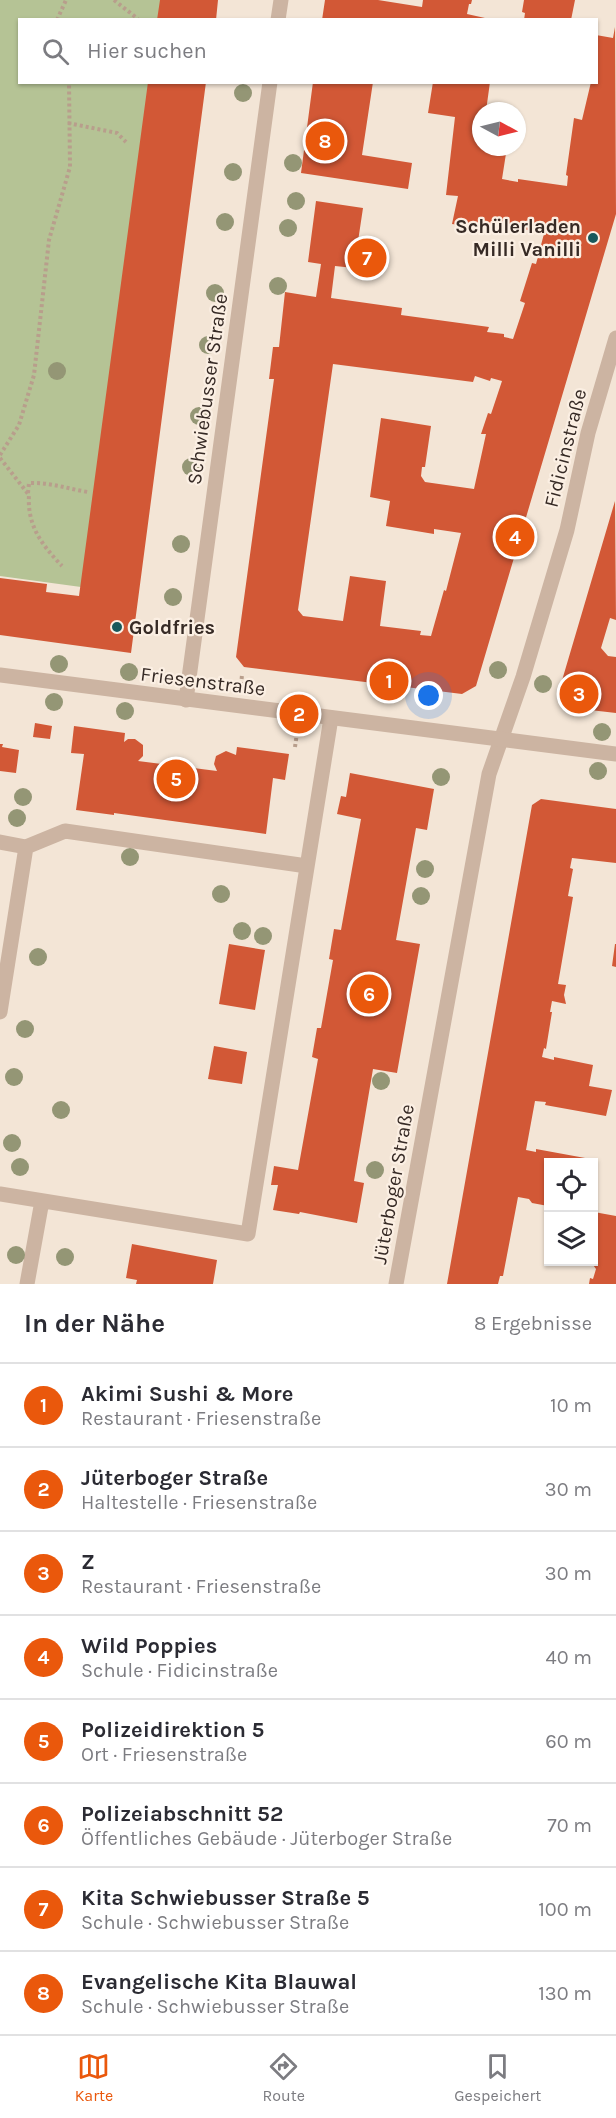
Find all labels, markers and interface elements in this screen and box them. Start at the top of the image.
search box [18,18,598,84]
icon: search [39,35,72,68]
text: Hier suchen [87,38,207,64]
north arrow [472,102,526,156]
pin: 8 [306,118,344,164]
place label: Schülerladen Milli Vanilli [455,215,581,261]
marker: Schülerladen Milli Vanilli [586,231,600,245]
pin: 7 [348,236,386,280]
street label: Schwiebusser Straße [183,292,232,486]
street label: Fidicinstraße [540,386,591,510]
pin: 4 [496,514,534,560]
place label: Goldfries [129,616,215,639]
marker: Goldfries [110,620,124,634]
pin: 1 [370,658,408,704]
street label: Friesenstraße [139,662,267,701]
pin: 3 [560,672,598,716]
your location [414,681,443,710]
pin: 2 [280,692,318,736]
pin: 5 [156,756,195,802]
pin: 6 [350,972,388,1016]
street label: Jüterboger Straße [368,1102,419,1266]
map controls [544,1158,598,1266]
button: locate [544,1158,598,1212]
button: layers [544,1212,598,1266]
text: In der Nähe [24,1308,165,1339]
text: 8 Ergebnisse [474,1312,592,1335]
text: Akimi Sushi & More [81,1381,293,1407]
text: 1 [40,1394,47,1417]
text: 10 m [550,1394,592,1417]
text: Restaurant · Friesenstraße [81,1407,321,1430]
text: Jüterboger Straße [81,1465,268,1491]
text: 2 [37,1478,50,1501]
text: 30 m [545,1478,592,1501]
text: Haltestelle · Friesenstraße [81,1491,317,1514]
text: Z [81,1549,95,1575]
text: 3 [37,1562,50,1585]
text: 30 m [545,1562,592,1585]
text: Restaurant · Friesenstraße [81,1575,321,1598]
text: Wild Poppies [81,1633,217,1659]
text: 4 [38,1646,49,1669]
text: 40 m [546,1646,592,1669]
text: Schule · Fidicinstraße [81,1659,278,1682]
text: Polizeidirektion 5 [81,1717,264,1743]
text: 5 [38,1730,49,1753]
text: 60 m [545,1730,592,1753]
text: Ort · Friesenstraße [81,1743,247,1766]
text: Polizeiabschnitt 52 [81,1801,283,1827]
text: 6 [37,1814,50,1837]
text: 70 m [547,1814,592,1837]
text: Öffentliches Gebäude · Jüterboger Straße [81,1827,452,1850]
text: Kita Schwiebusser Straße 5 [81,1885,370,1911]
text: 7 [39,1898,48,1921]
text: 100 m [538,1898,592,1921]
text: Schule · Schwiebusser Straße [81,1911,349,1934]
text: Evangelische Kita Blauwal [81,1969,357,1995]
text: 8 [37,1982,50,2005]
text: 130 m [538,1982,592,2005]
text: Schule · Schwiebusser Straße [81,1995,349,2018]
tab: Karte [75,2050,113,2105]
tab: Route [262,2050,305,2105]
tab: Gespeichert [454,2050,541,2105]

